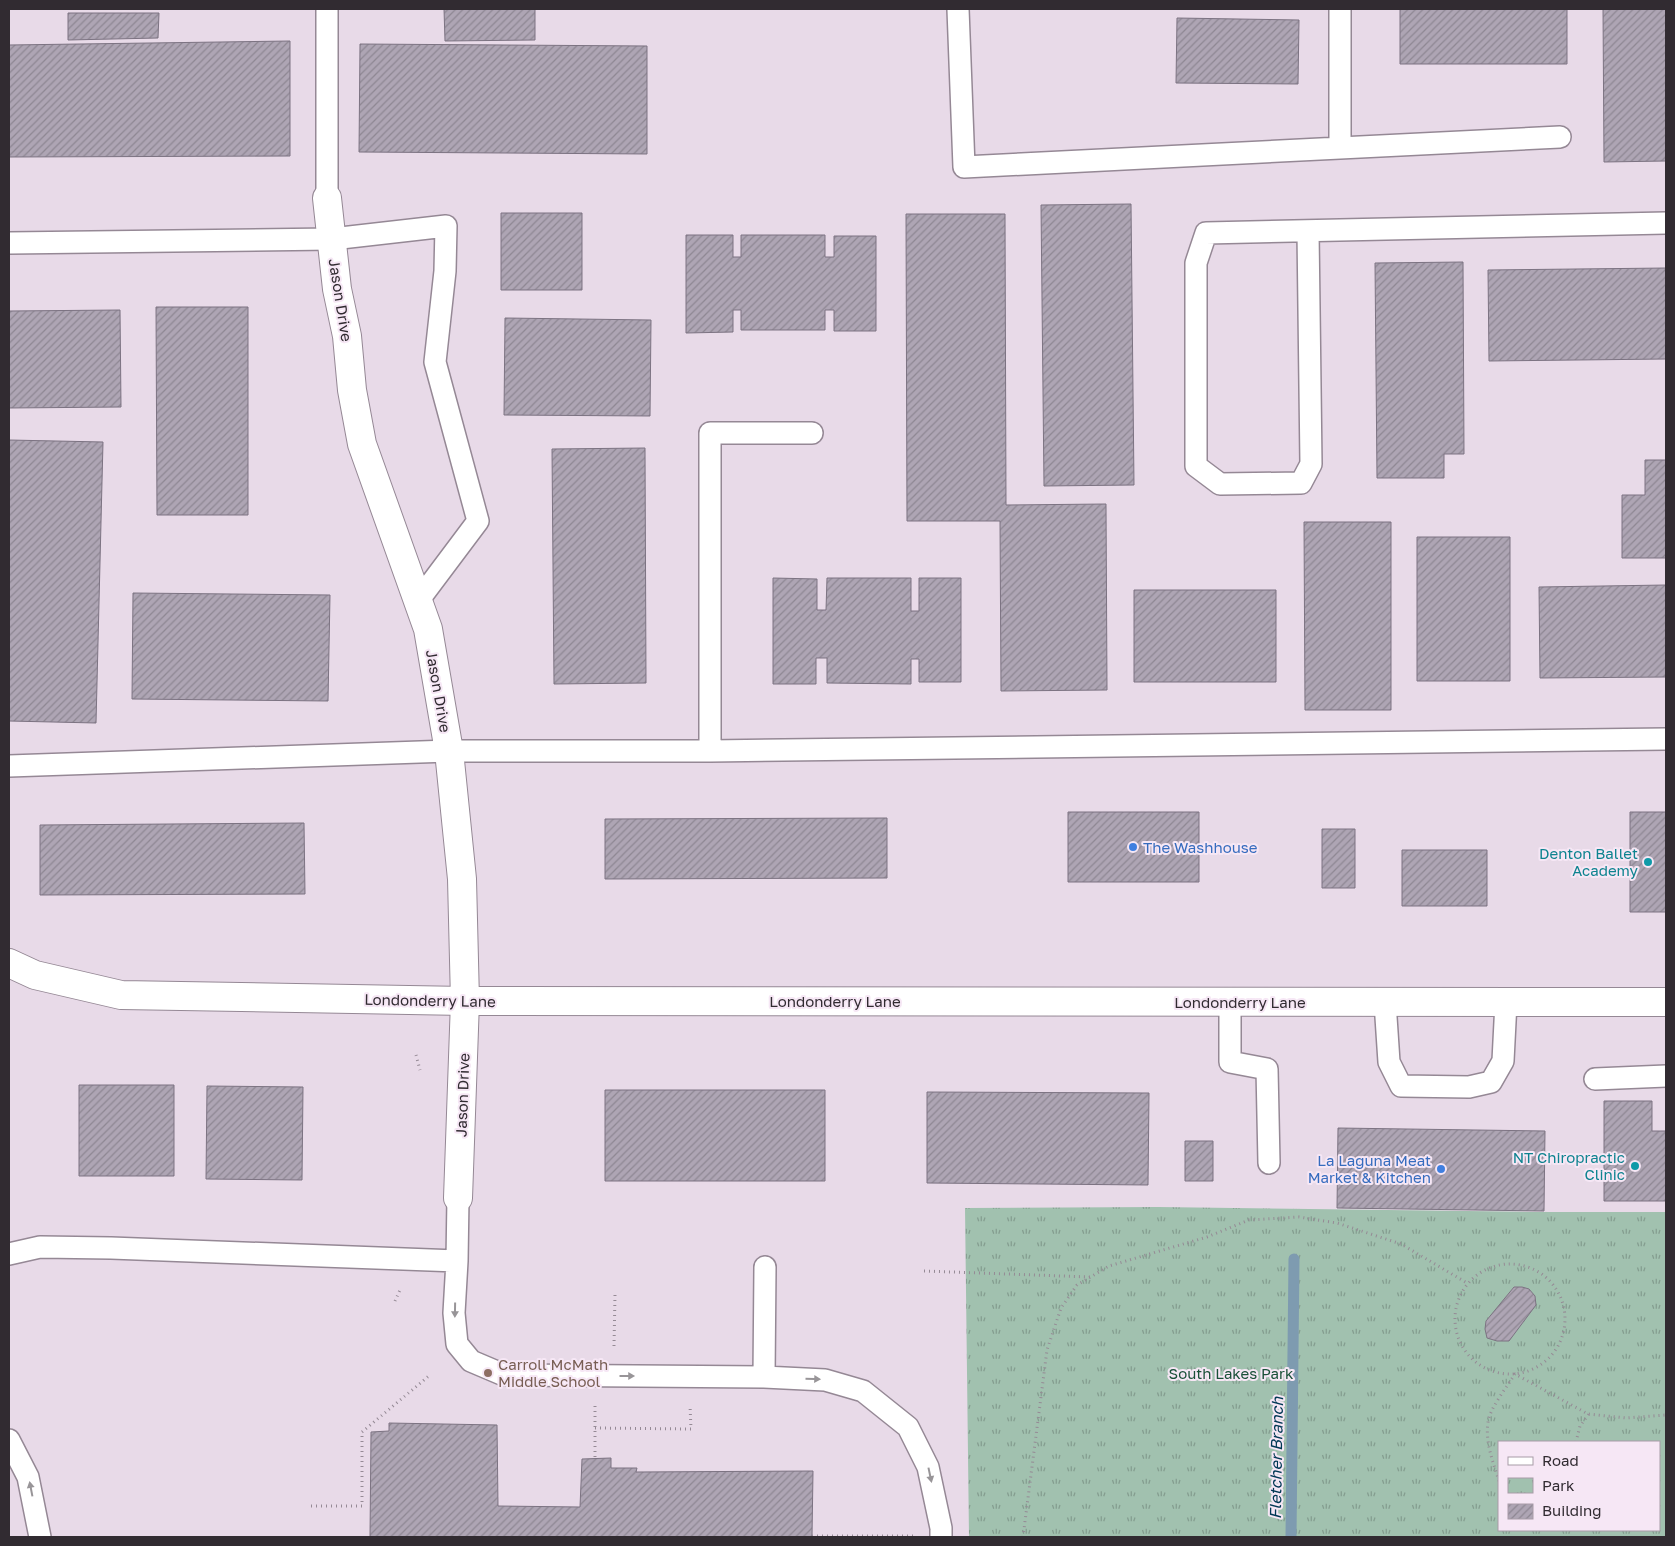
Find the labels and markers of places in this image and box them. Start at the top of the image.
place label: The Washhouse [1143,838,1258,856]
marker: The Washhouse [1127,841,1139,853]
place label: Denton Ballet Academy [1539,844,1639,879]
marker: Denton Ballet Academy [1642,856,1654,868]
place label: NT Chiropractic Clinic [1513,1148,1625,1183]
place label: La Laguna Meat Market & Kitchen [1308,1151,1431,1186]
marker: NT Chiropractic Clinic [1629,1160,1641,1172]
marker: La Laguna Meat Market & Kitchen [1435,1163,1447,1175]
place label: Carroll McMath Middle School [498,1355,608,1390]
marker: Carroll McMath Middle School [482,1367,494,1379]

